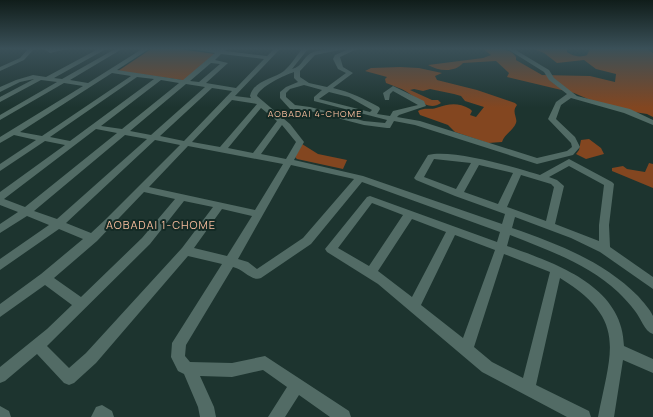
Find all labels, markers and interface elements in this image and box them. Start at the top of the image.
district label: AOBADAI 4-CHOME [268,107,362,120]
district label: AOBADAI 1-CHOME [106,217,216,232]

